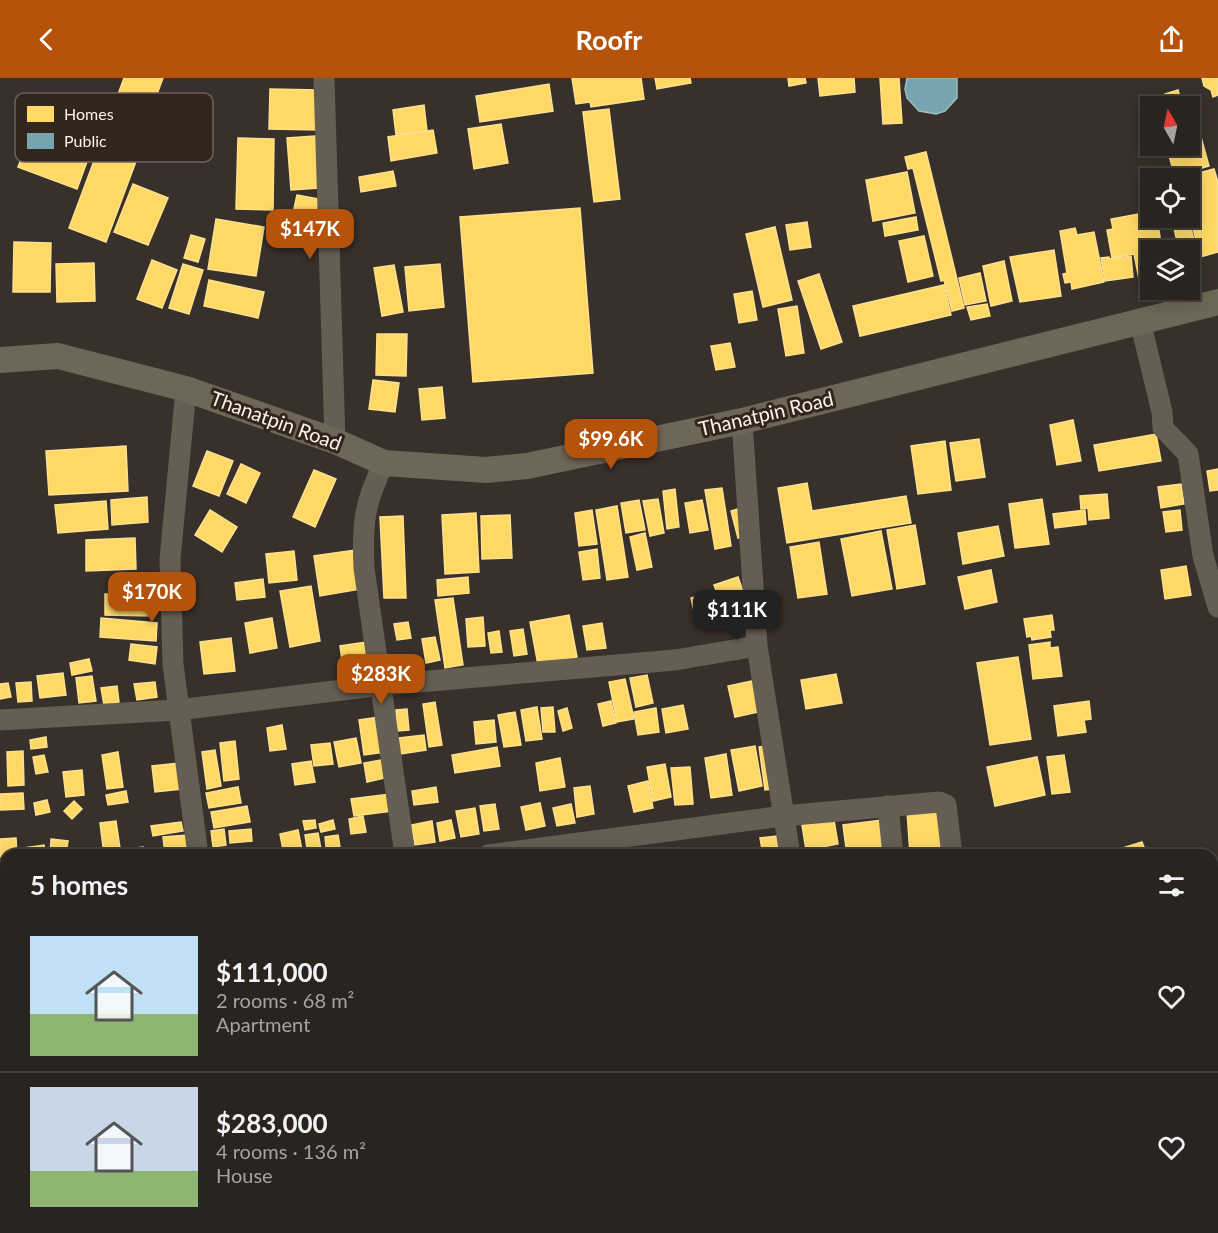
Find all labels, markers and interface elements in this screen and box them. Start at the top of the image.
icon: back [30,23,63,56]
text: Roofr [576,23,642,56]
icon: share [1155,23,1188,56]
legend [15,93,213,162]
north arrow [1140,96,1200,156]
map controls [1140,96,1200,300]
text: Homes [64,104,114,123]
text: Public [64,131,107,150]
button: locate [1140,168,1200,228]
pin: $147K [268,209,352,260]
text: $147K [280,216,340,240]
button: layers [1140,240,1200,300]
street label: Thanatpin Road [208,385,345,455]
street label: Thanatpin Road [696,386,835,440]
pin: $99.6K [562,419,660,470]
text: $99.6K [579,426,643,450]
pin: $170K [110,572,194,623]
text: $170K [122,579,182,603]
pin: $111K [695,590,779,641]
text: $111K [707,597,767,621]
pin: $283K [339,654,423,705]
text: $283K [351,661,411,685]
text: 5 homes [30,869,128,901]
icon: filters [1155,869,1188,902]
text: $111,000 [216,956,328,988]
icon: home [78,960,150,1032]
icon: heart [1155,980,1188,1013]
text: 2 rooms · 68 m² [216,988,354,1012]
text: Apartment [216,1012,310,1036]
text: $283,000 [216,1107,328,1139]
icon: home [78,1111,150,1183]
icon: heart [1155,1131,1188,1164]
text: 4 rooms · 136 m² [216,1139,366,1163]
text: House [216,1163,273,1187]

